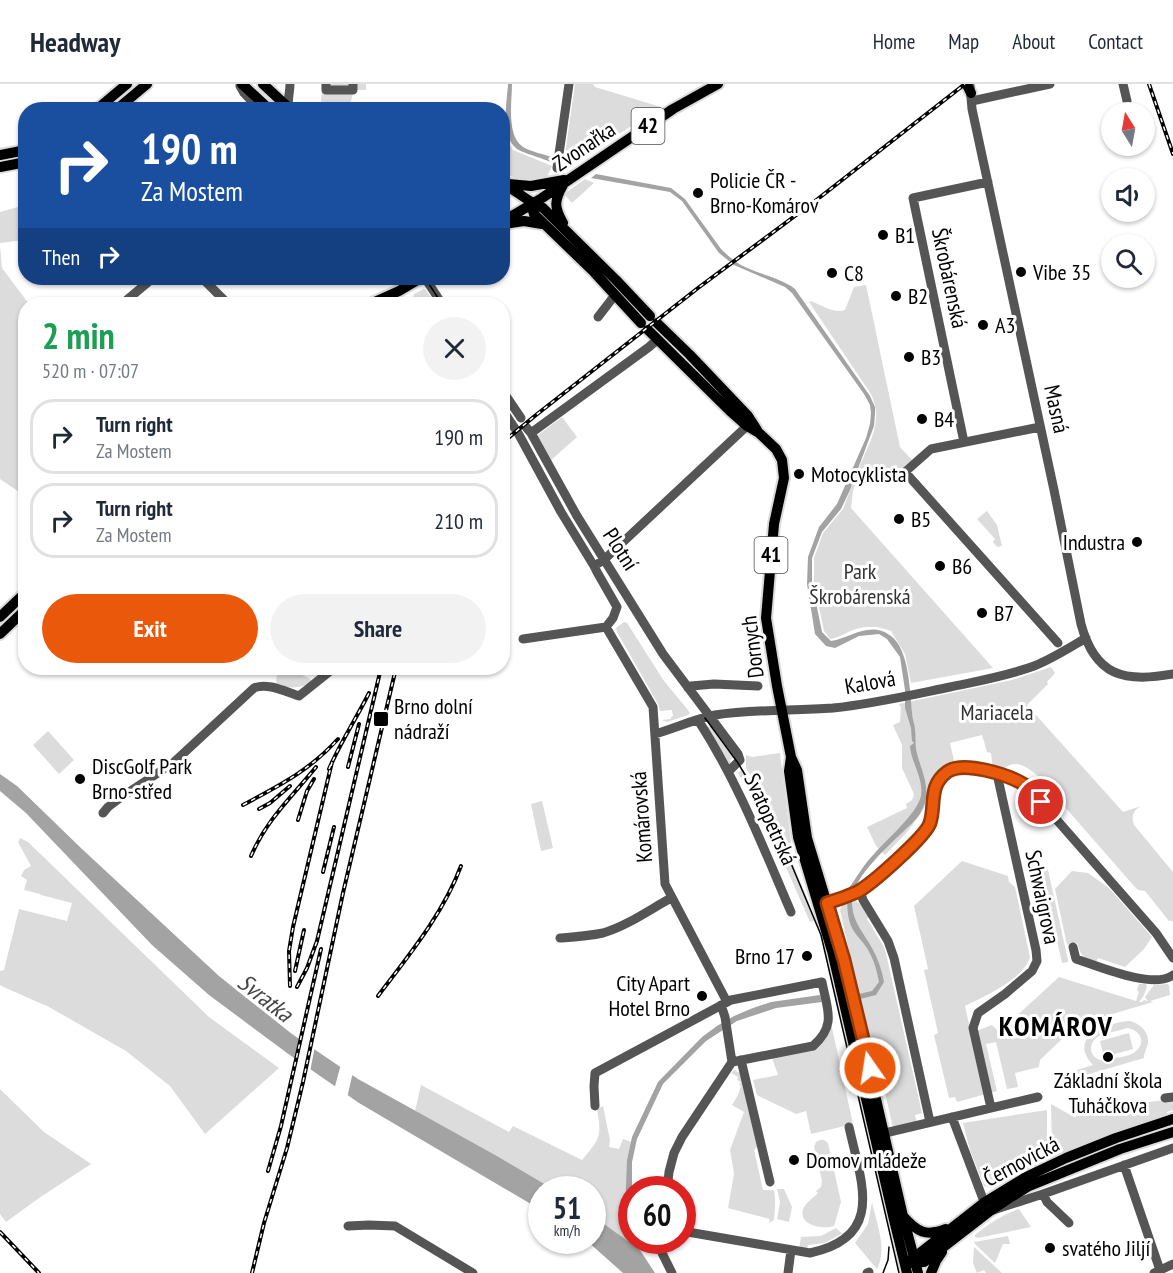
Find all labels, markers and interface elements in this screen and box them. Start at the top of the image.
text: Headway [30,23,120,60]
text: Home [873,28,915,55]
text: Map [948,28,979,55]
text: About [1012,28,1055,55]
text: Contact [1088,28,1143,55]
north arrow [1101,102,1155,156]
map controls [1101,102,1155,288]
road number: 42 [632,108,664,144]
street label: Zvonařka [548,115,620,177]
text: 190 m [141,121,238,176]
icon: right [42,126,120,204]
place label: Policie ČR - Brno-Komárov [710,166,819,219]
button: sound [1101,168,1155,222]
text: Za Mostem [141,174,243,208]
marker: Policie ČR - Brno-Komárov [691,186,705,200]
place label: B1 [895,221,915,249]
street label: Škrobárenská [926,226,974,330]
marker: B1 [876,228,890,242]
button: search [1101,234,1155,288]
icon: right [92,240,125,273]
text: Then [42,243,80,271]
place label: Vibe 35 [1032,258,1091,286]
place label: C8 [844,259,864,287]
marker: Vibe 35 [1014,265,1028,279]
marker: C8 [825,266,839,280]
place label: B2 [908,282,928,310]
marker: B2 [889,289,903,303]
place label: A3 [995,311,1015,339]
text: 2 min [42,312,115,359]
button: close [423,317,486,380]
marker: A3 [976,318,990,332]
place label: B3 [921,343,941,371]
marker: B3 [902,350,916,364]
text: 520 m · 07:07 [42,358,139,384]
street label: Masná [1038,382,1076,436]
place label: B4 [934,405,954,433]
text: Turn right [96,410,173,438]
marker: B4 [915,412,929,426]
icon: right [45,420,78,453]
text: 190 m [434,423,483,451]
text: Za Mostem [96,438,171,464]
place label: Motocyklista [811,460,907,488]
marker: Motocyklista [792,467,806,481]
text: Turn right [96,494,173,522]
icon: right [45,504,78,537]
place label: B5 [911,505,931,533]
text: 210 m [434,507,483,535]
marker: B5 [892,512,906,526]
text: Za Mostem [96,522,171,548]
street label: Plotní [597,522,645,576]
place label: Industra [1063,528,1125,556]
marker: Industra [1130,535,1144,549]
road number: 41 [754,537,788,573]
place label: B6 [952,552,972,580]
park label: Park Škrobárenská [809,557,911,610]
marker: B6 [933,559,947,573]
button: Exit [42,594,258,663]
button: Share [270,594,486,663]
place label: B7 [994,599,1014,627]
marker: B7 [975,606,989,620]
street label: Dornych [734,614,770,680]
street label: Kalová [842,664,898,700]
place label: Brno dolní nádraží [394,692,473,745]
park label: Mariacela [961,698,1033,726]
marker: Brno dolní nádraží [372,710,390,728]
place label: DiscGolf Park Brno-střed [92,752,193,805]
street label: Svatopetrská [738,769,804,869]
street label: Komárovská [624,771,658,863]
marker: DiscGolf Park Brno-střed [73,772,87,786]
pin [1015,776,1066,827]
icon: arrive [1024,785,1057,818]
street label: Schwaigrova [1019,847,1067,947]
place label: Brno 17 [735,942,795,970]
marker: Brno 17 [800,949,814,963]
water label: Svratka [232,967,300,1030]
place label: City Apart Hotel Brno [608,969,690,1022]
marker: City Apart Hotel Brno [695,989,709,1003]
district label: KOMÁROV [999,1007,1113,1044]
position arrow [838,1036,902,1100]
marker: Základní škola Tuháčkova [1101,1050,1115,1064]
place label: Základní škola Tuháčkova [1054,1066,1162,1119]
street label: Černovická [978,1129,1064,1193]
place label: Domov mládeže [806,1146,927,1174]
marker: Domov mládeže [787,1153,801,1167]
speed limit sign: 60 [618,1176,696,1254]
text: 51 [553,1188,581,1227]
text: km/h [554,1221,580,1240]
place label: svatého Jiljí [1062,1234,1151,1262]
marker: svatého Jiljí [1043,1241,1057,1255]

